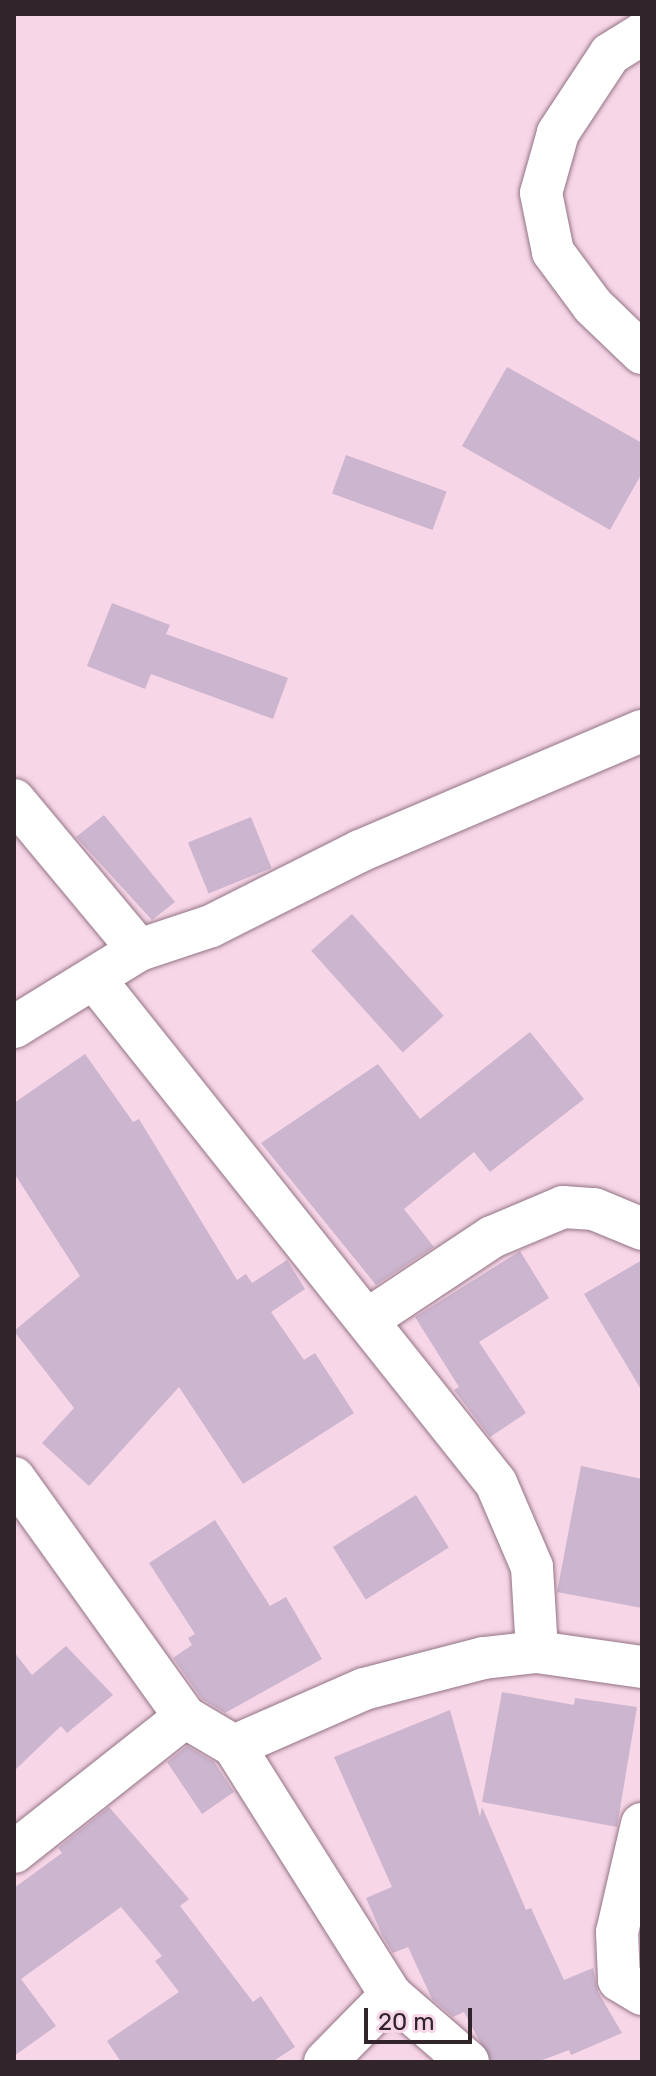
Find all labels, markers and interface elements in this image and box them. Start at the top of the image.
scale bar [368,1992,476,2042]
text: 20 m [378,2008,435,2036]

